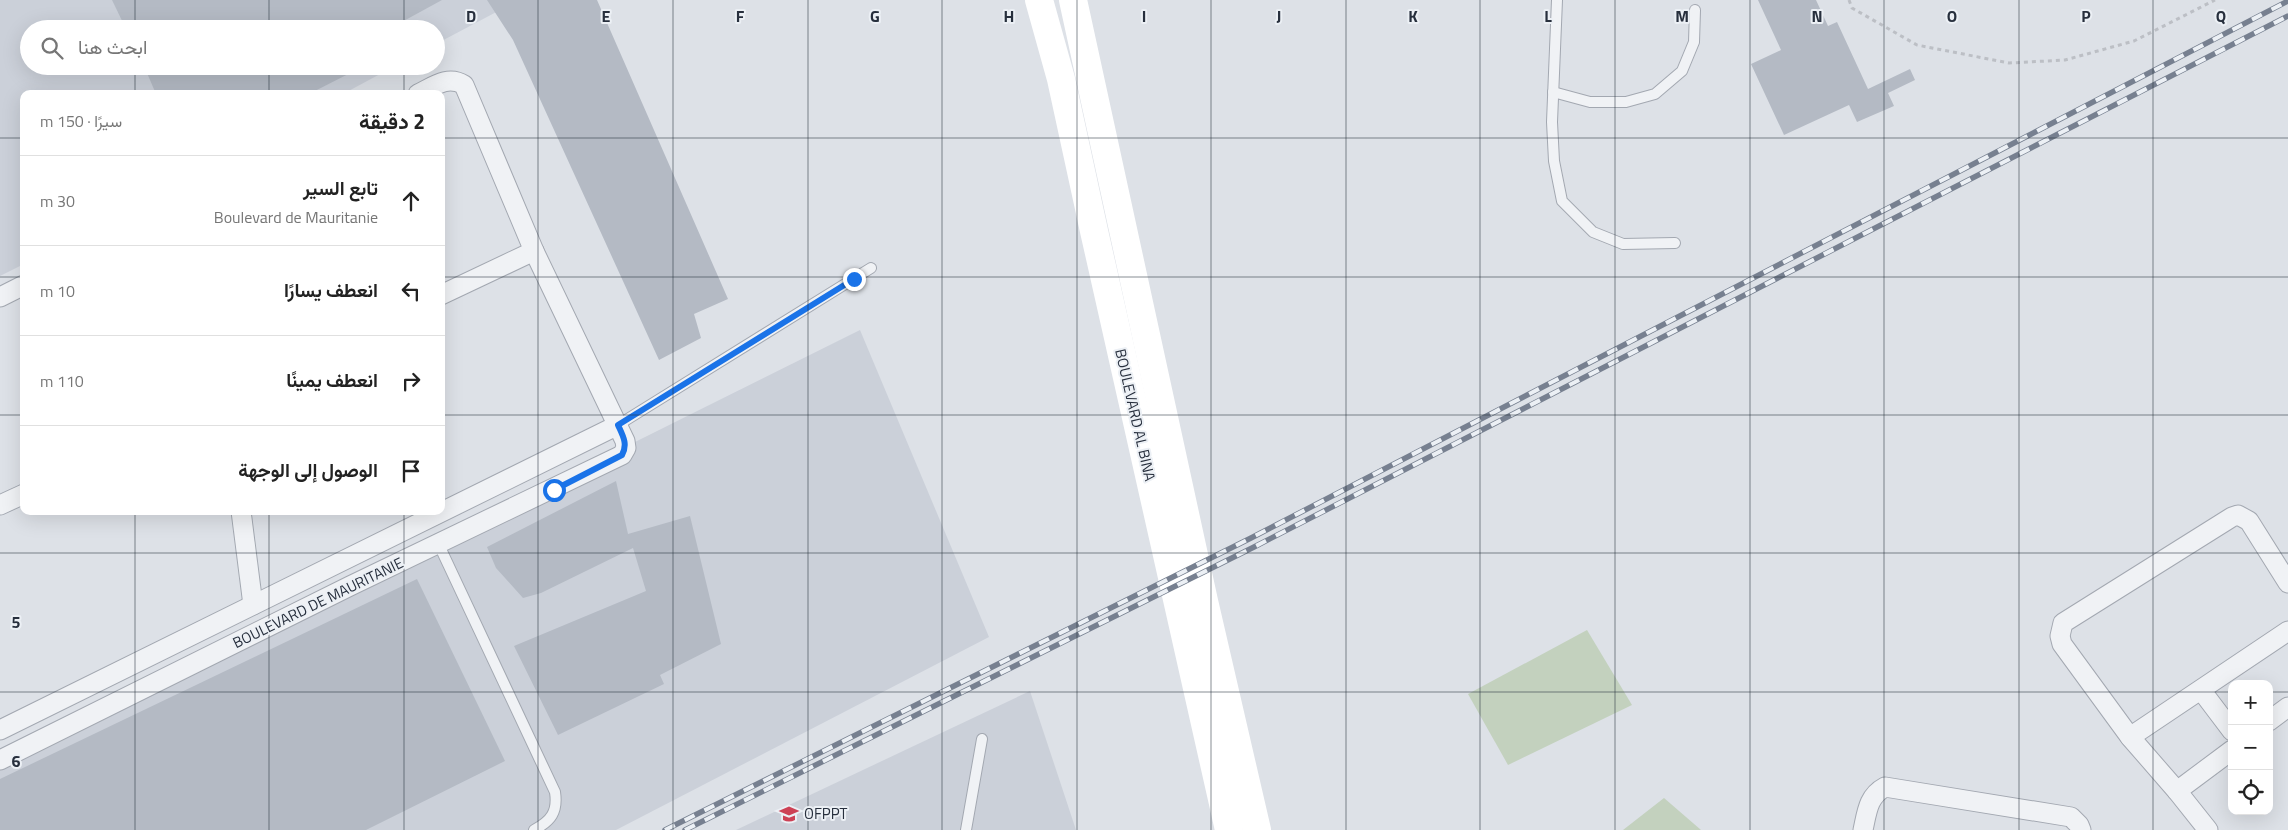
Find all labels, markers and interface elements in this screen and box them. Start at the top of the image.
text: D [466,4,476,28]
text: E [602,4,611,28]
text: F [736,4,745,28]
text: G [870,4,880,28]
text: H [1004,4,1014,28]
text: I [1142,4,1146,28]
text: J [1277,4,1281,28]
text: K [1408,4,1418,28]
text: L [1544,4,1552,28]
text: M [1675,4,1689,28]
text: N [1811,4,1823,28]
text: O [1947,4,1957,28]
text: P [2081,4,2091,28]
text: Q [2216,4,2226,28]
search box [20,20,445,75]
text: ابحث هنا [78,32,147,61]
icon: search [38,34,66,62]
text: 2 دقيقة [359,105,425,137]
text: سيرًا · 150 m [40,109,122,133]
text: تابع السير [303,173,378,202]
icon: ahead [397,187,425,215]
text: 30 m [40,189,75,213]
text: Boulevard de Mauritanie [214,205,378,229]
route end [843,268,866,291]
text: انعطف يسارًا [284,275,378,304]
icon: left [397,277,425,305]
text: 10 m [40,279,75,303]
street label: BOULEVARD AL BINA [1109,346,1162,483]
text: انعطف يمينًا [286,365,378,394]
icon: right [397,367,425,395]
text: 110 m [40,369,84,393]
text: الوصول إلى الوجهة [238,455,378,484]
icon: arrive [397,457,425,485]
route start [543,479,566,502]
street label: BOULEVARD DE MAURITANIE [229,551,407,654]
text: 5 [12,610,21,634]
map controls [2228,680,2273,815]
button: + [2228,680,2273,725]
button: − [2228,725,2273,770]
text: 6 [12,749,21,773]
button: locate [2228,770,2273,815]
place label: OFPPT [804,802,848,825]
school or university icon: OFPPT [778,803,800,825]

